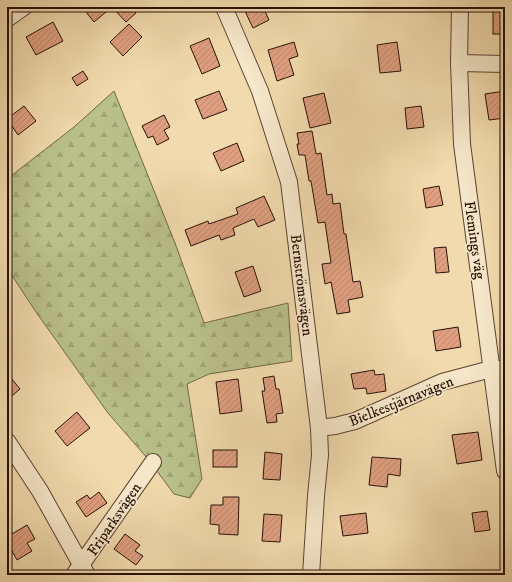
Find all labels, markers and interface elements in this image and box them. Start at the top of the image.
street label: Flemings väg [460,200,489,281]
street label: Bernströmsvägen [286,233,317,337]
street label: Bielkestjärnavägen [346,372,457,431]
street label: Friparksvägen [83,479,146,559]

